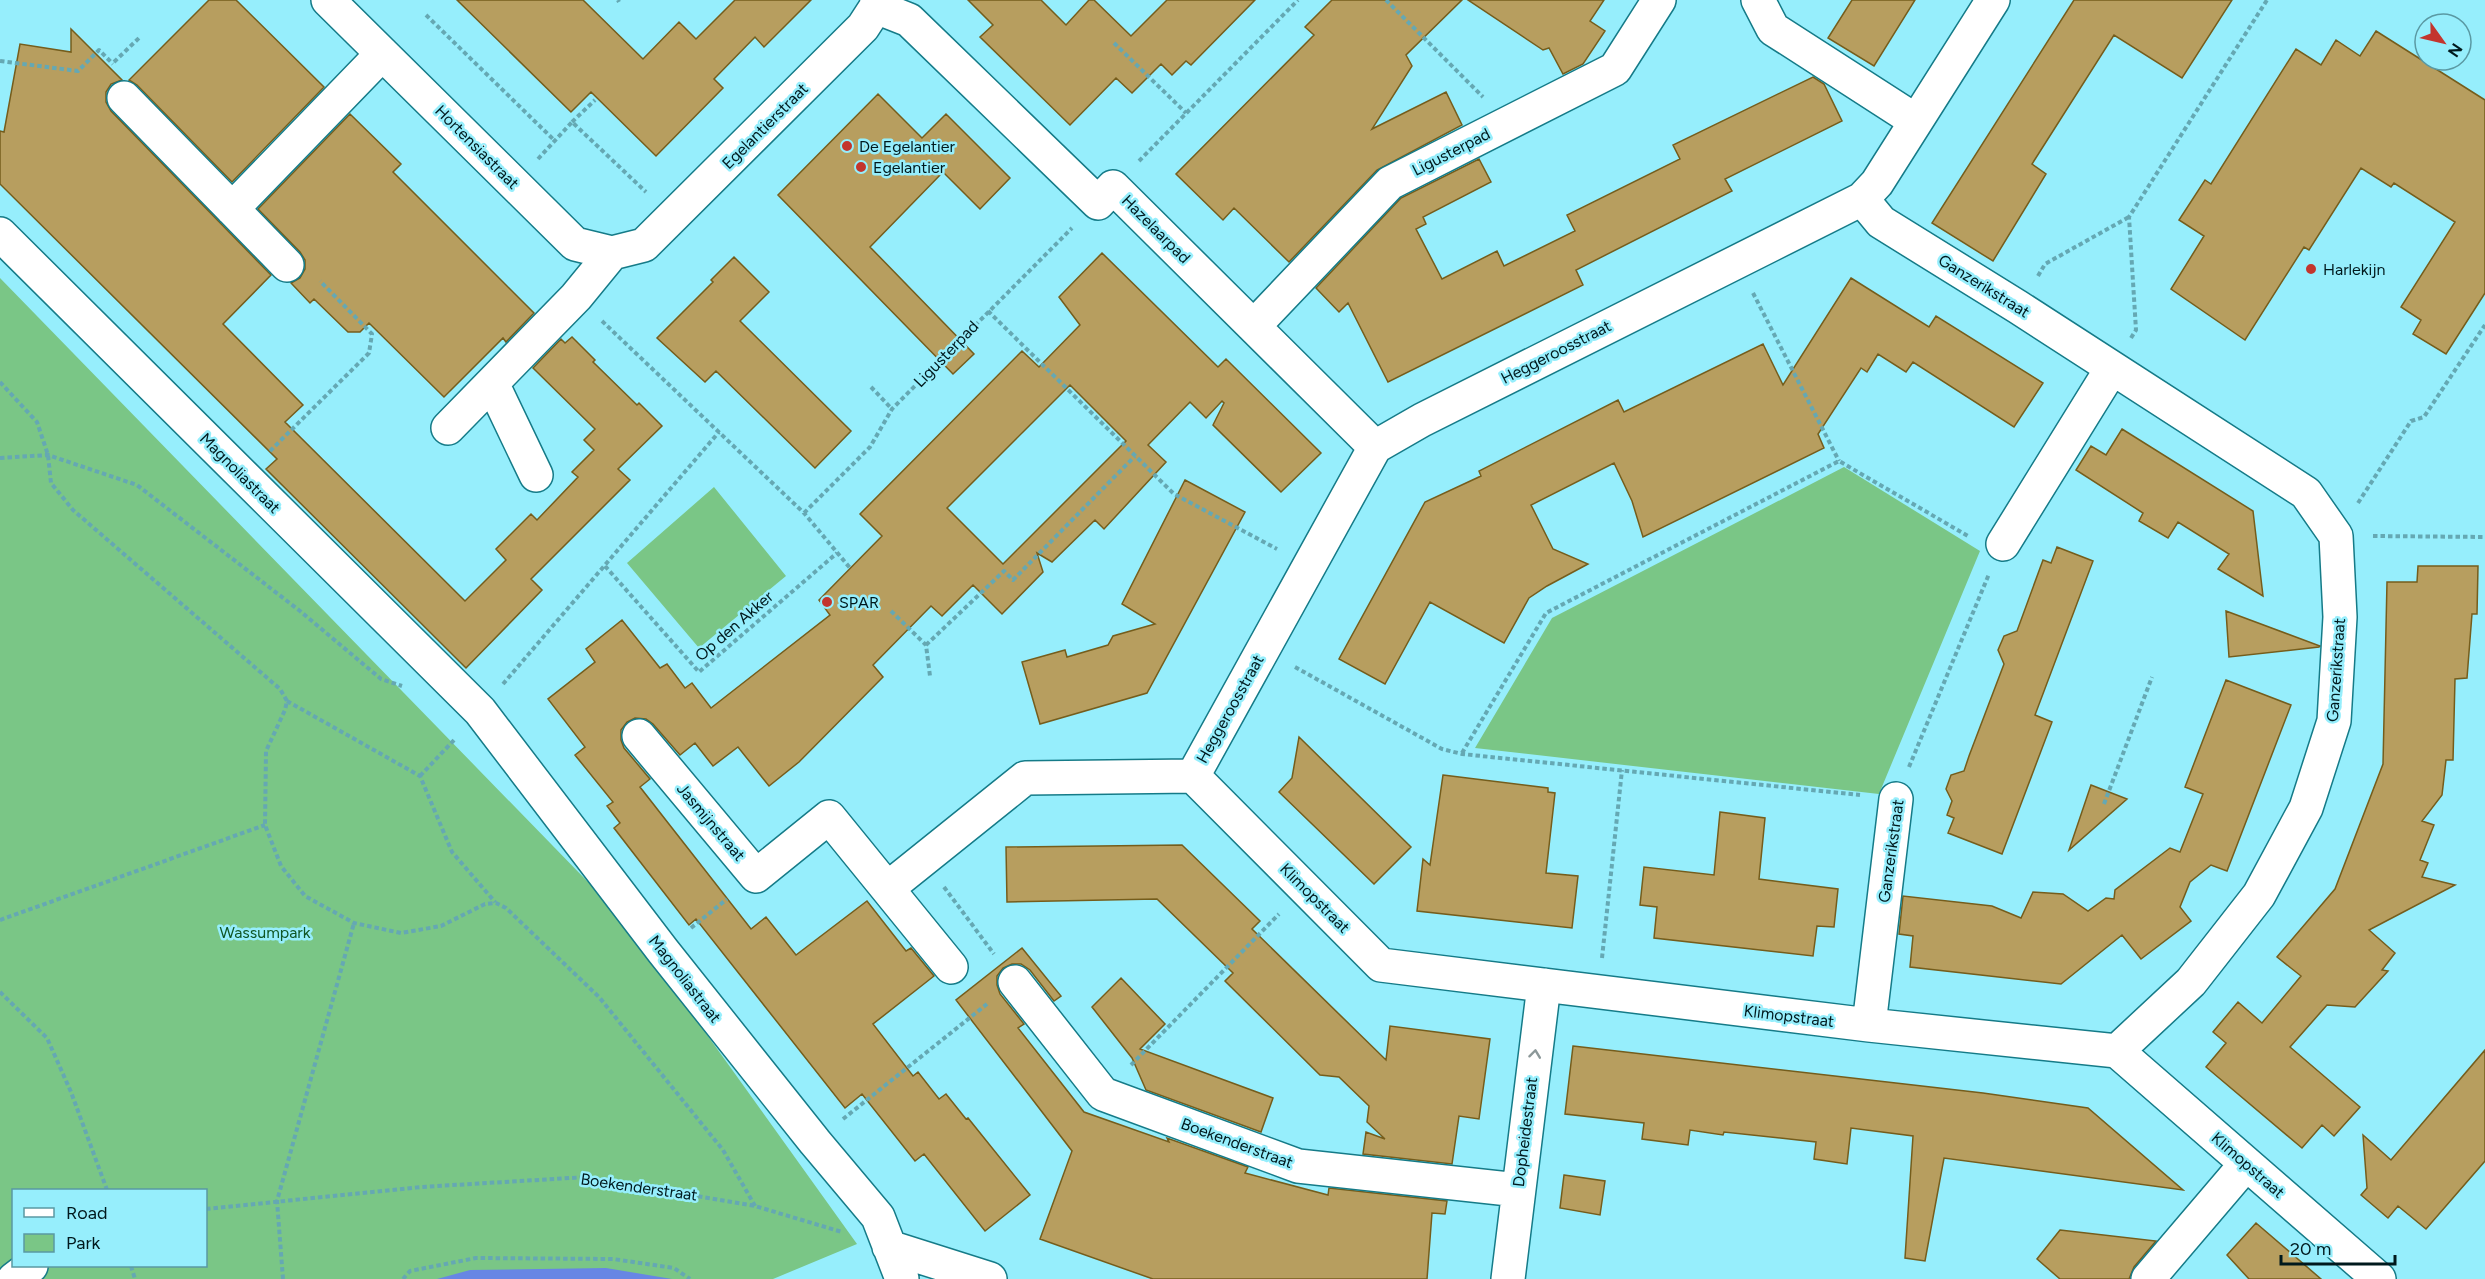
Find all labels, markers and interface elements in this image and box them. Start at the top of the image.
north arrow [2413,12,2473,72]
text: N [2444,40,2466,61]
street label: Egelantierstraat [718,79,812,173]
street label: Hortensiastraat [431,101,523,193]
street label: Ligusterpad [1409,124,1493,180]
place label: De Egelantier [859,137,955,156]
marker: De Egelantier [840,139,854,153]
place label: Egelantier [873,158,946,177]
marker: Egelantier [854,160,868,174]
street label: Hazelaarpad [1118,191,1194,267]
street label: Ganzerikstraat [1935,250,2033,322]
place label: Harlekijn [2323,260,2386,279]
marker: Harlekijn [2304,262,2318,276]
street label: Heggeroosstraat [1498,316,1614,388]
street label: Ligusterpad [910,317,982,391]
street label: Magnoliastraat [196,429,284,517]
street label: Op den Akker [691,587,777,665]
place label: SPAR [839,593,879,612]
marker: SPAR [820,595,834,609]
street label: Ganzerikstraat [2323,617,2349,723]
street label: Heggeroosstraat [1192,651,1268,767]
street label: Jasmijnstraat [673,779,749,865]
street label: Ganzerikstraat [1874,798,1908,904]
street label: Klimopstraat [1276,859,1354,937]
park label: Wassumpark [219,923,311,942]
street label: Magnoliastraat [645,931,725,1027]
street label: Klimopstraat [1743,1001,1835,1031]
one-way arrow [1528,1050,1541,1059]
street label: Dopheidestraat [1509,1076,1541,1188]
street label: Boekenderstraat [1178,1114,1296,1172]
street label: Klimopstraat [2208,1128,2288,1202]
street label: Boekenderstraat [579,1169,699,1205]
legend [12,1189,207,1267]
text: Road [66,1202,107,1224]
scale bar [2281,1228,2395,1266]
text: Park [66,1232,101,1254]
text: 20 m [2290,1238,2331,1260]

